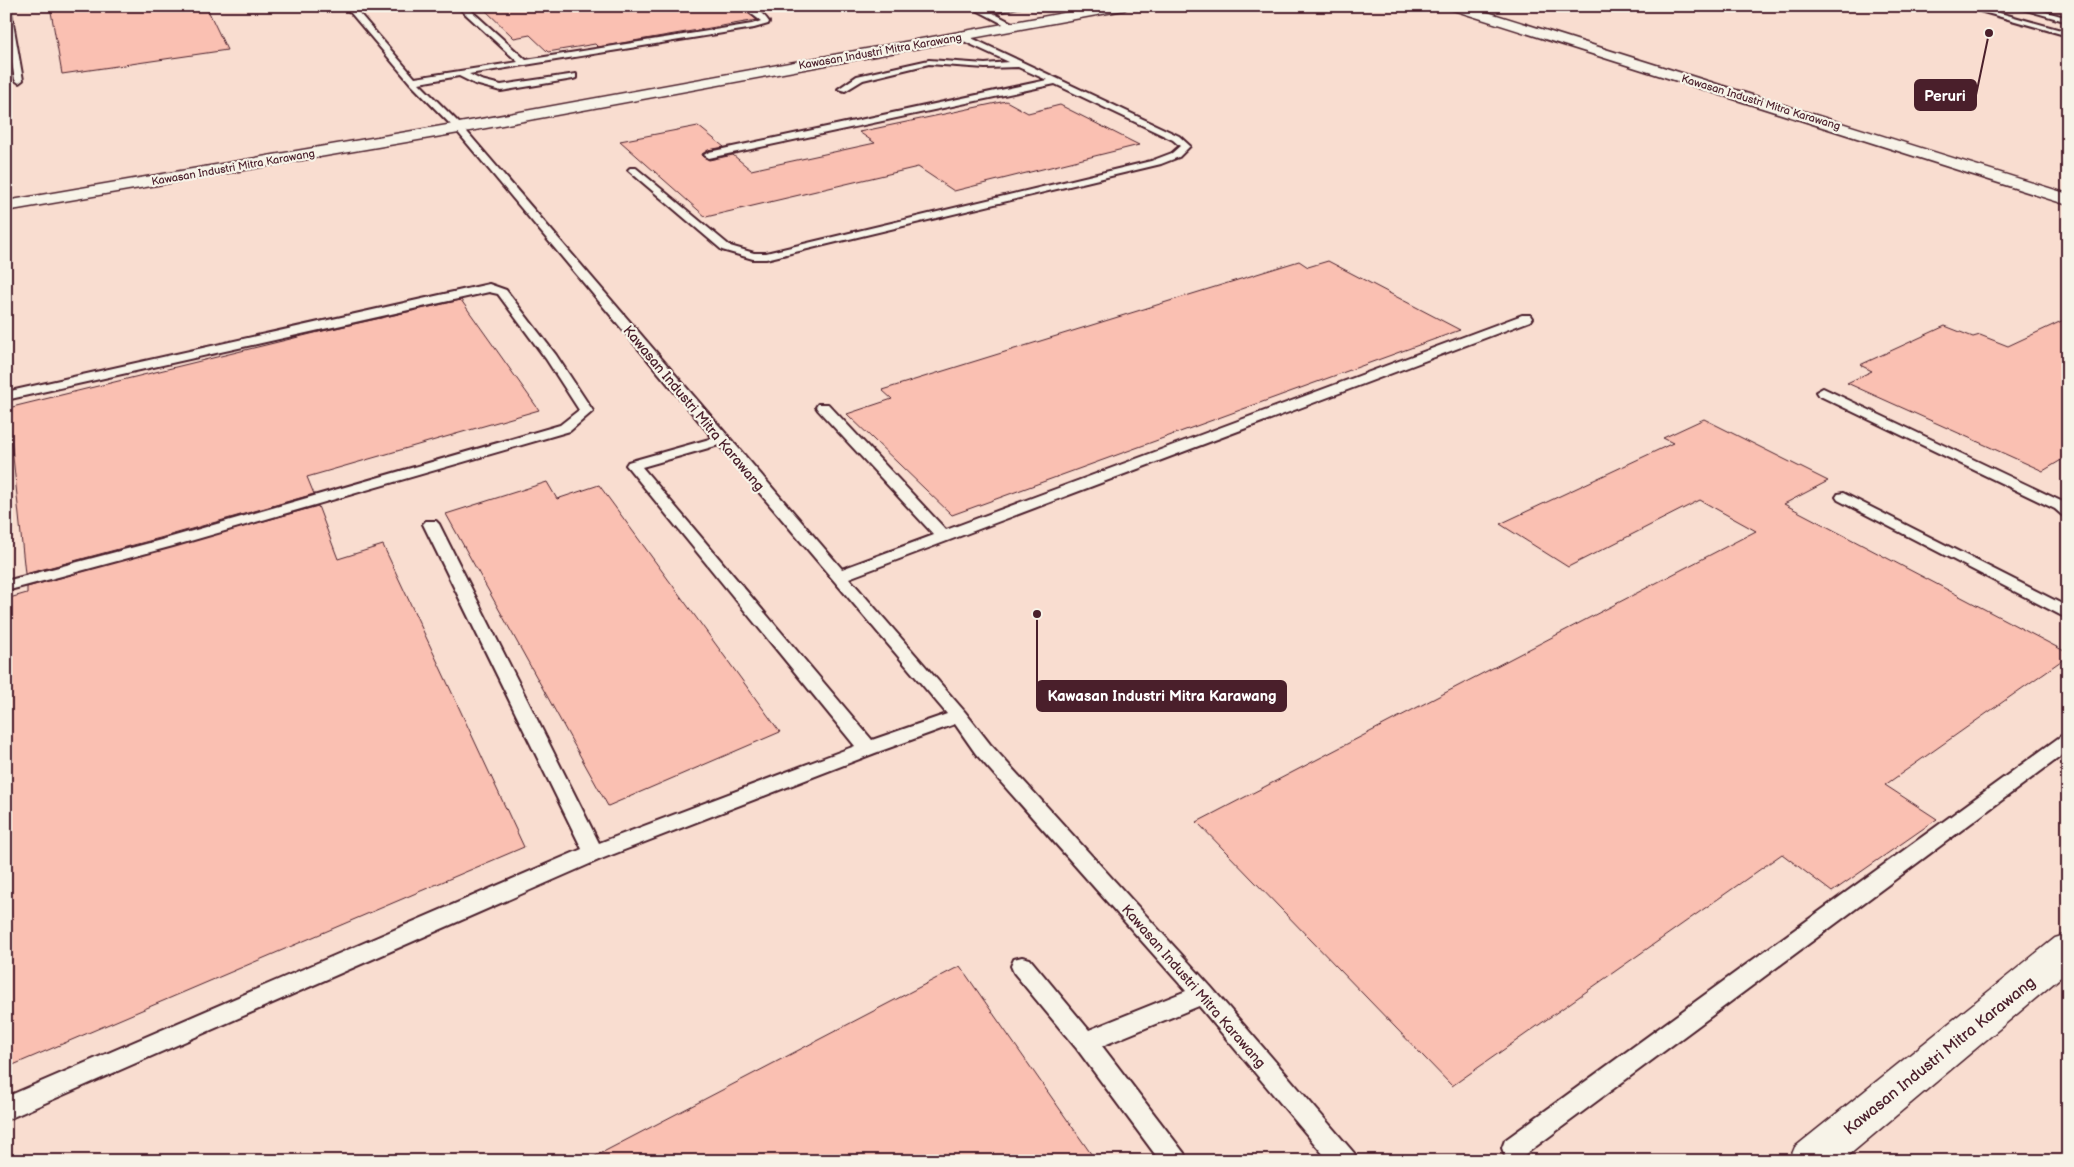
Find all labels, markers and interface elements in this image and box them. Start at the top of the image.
street label: Kawasan Industri Mitra Karawang [797,31,963,72]
street label: Kawasan Industri Mitra Karawang [1680,72,1842,133]
callout: Peruri [1915,80,1976,110]
text: Peruri [1924,87,1966,106]
street label: Kawasan Industri Mitra Karawang [150,147,316,188]
street label: Kawasan Industri Mitra Karawang [619,322,768,495]
callout: Kawasan Industri Mitra Karawang [1037,681,1286,711]
text: Kawasan Industri Mitra Karawang [1047,687,1277,706]
street label: Kawasan Industri Mitra Karawang [1118,901,1269,1071]
street label: Kawasan Industri Mitra Karawang [1840,973,2040,1139]

